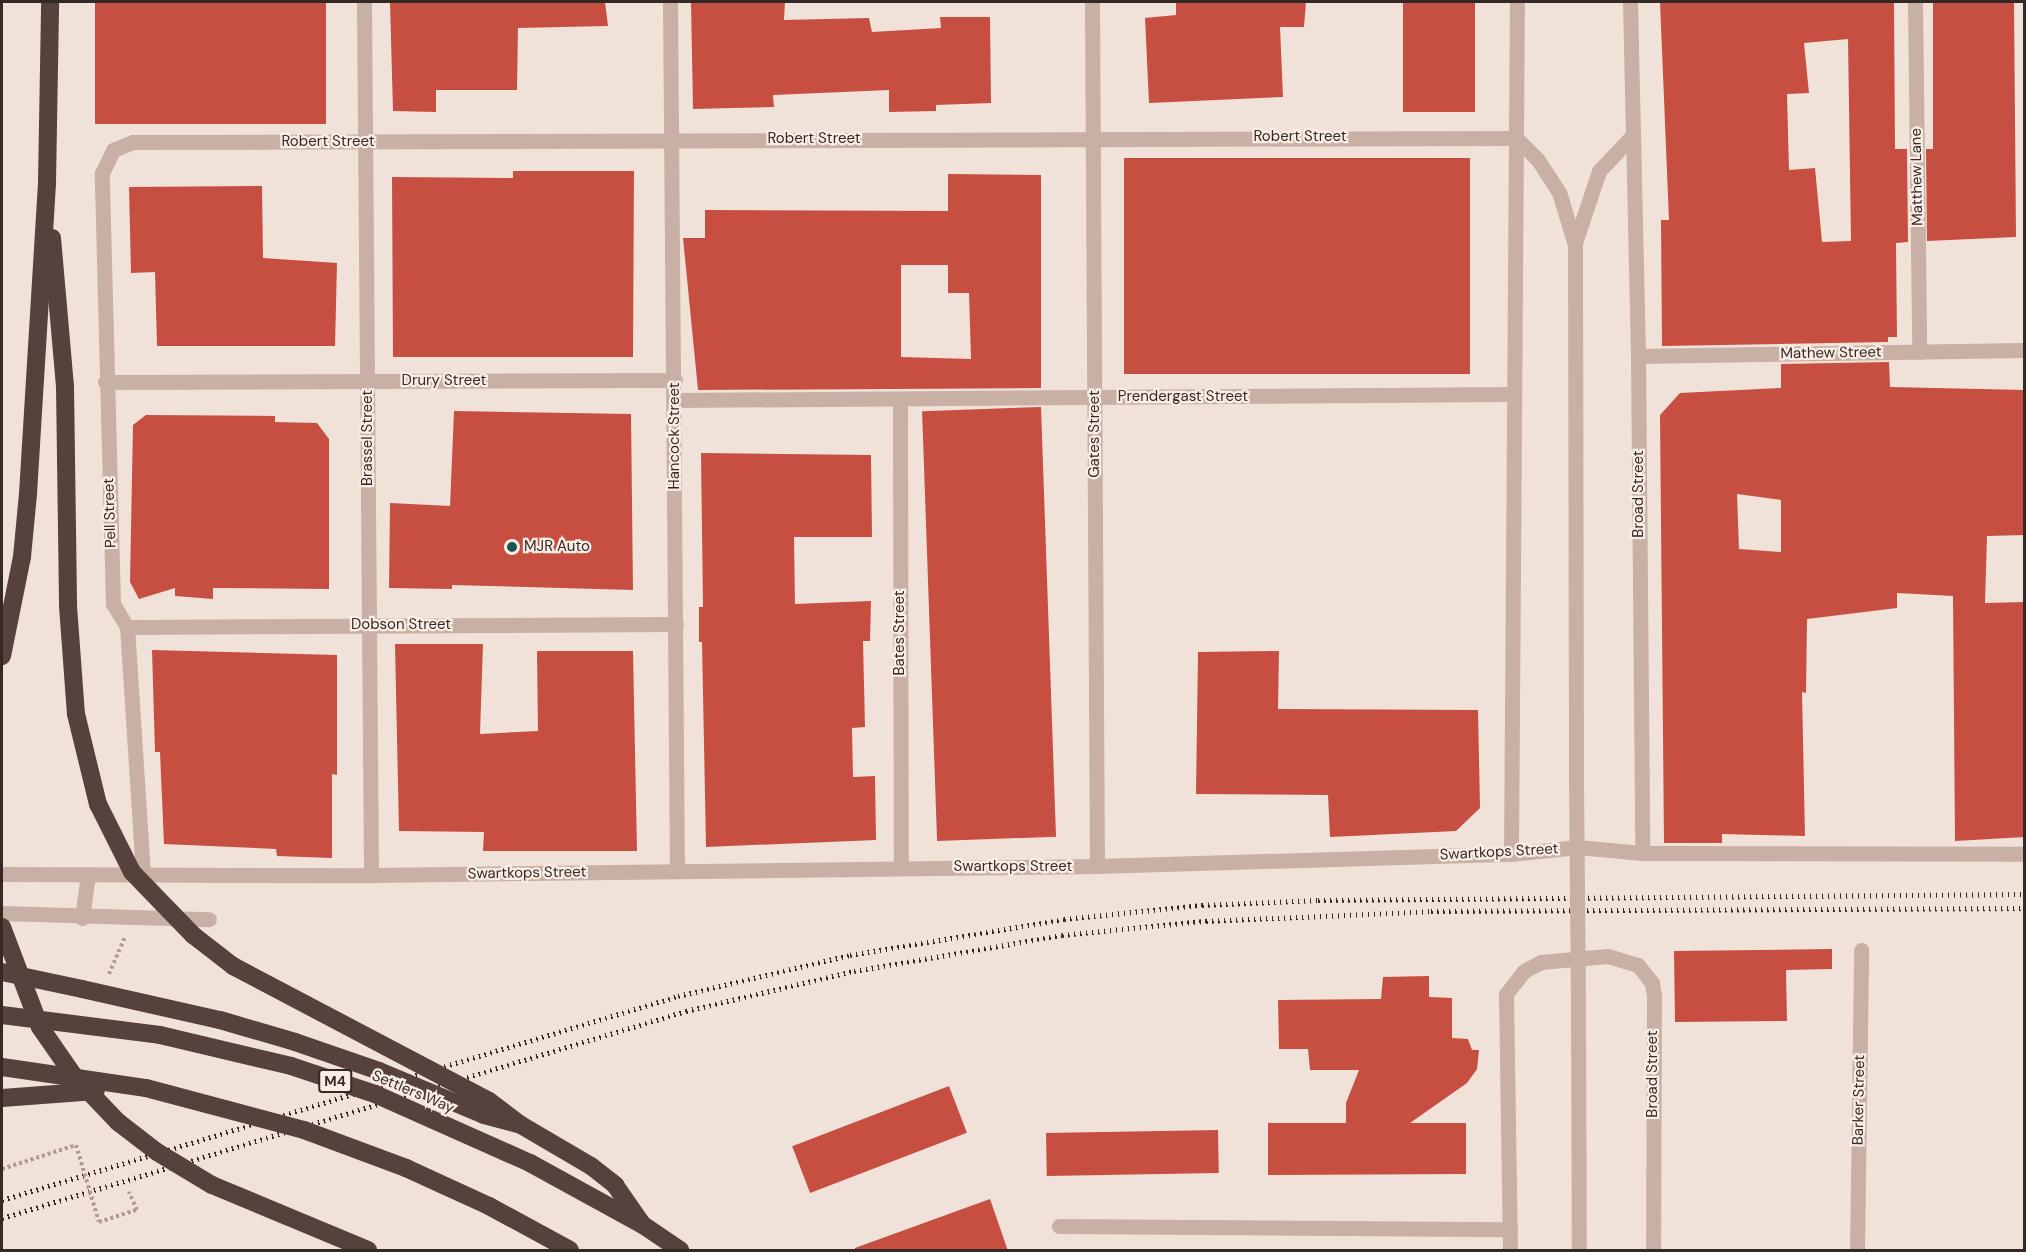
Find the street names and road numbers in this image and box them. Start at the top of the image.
street label: Robert Street [1253,128,1347,146]
street label: Matthew Lane [1907,128,1927,226]
street label: Robert Street [767,130,861,148]
street label: Robert Street [281,133,375,151]
street label: Mathew Street [1780,343,1882,363]
street label: Drury Street [402,372,486,390]
street label: Hancock Street [666,382,684,490]
street label: Prendergast Street [1118,388,1248,406]
street label: Brassel Street [359,390,377,486]
street label: Gates Street [1086,390,1104,478]
street label: Broad Street [1630,450,1648,538]
street label: Pell Street [100,478,120,548]
street label: Bates Street [891,590,909,676]
street label: Dobson Street [351,616,451,634]
street label: Swartkops Street [1439,840,1559,864]
street label: Swartkops Street [954,858,1072,876]
street label: Swartkops Street [467,863,587,883]
street label: Broad Street [1644,1030,1662,1118]
street label: Barker Street [1849,1055,1869,1145]
street label: Settlers Way [369,1067,457,1117]
road number: M4 [317,1070,353,1092]

